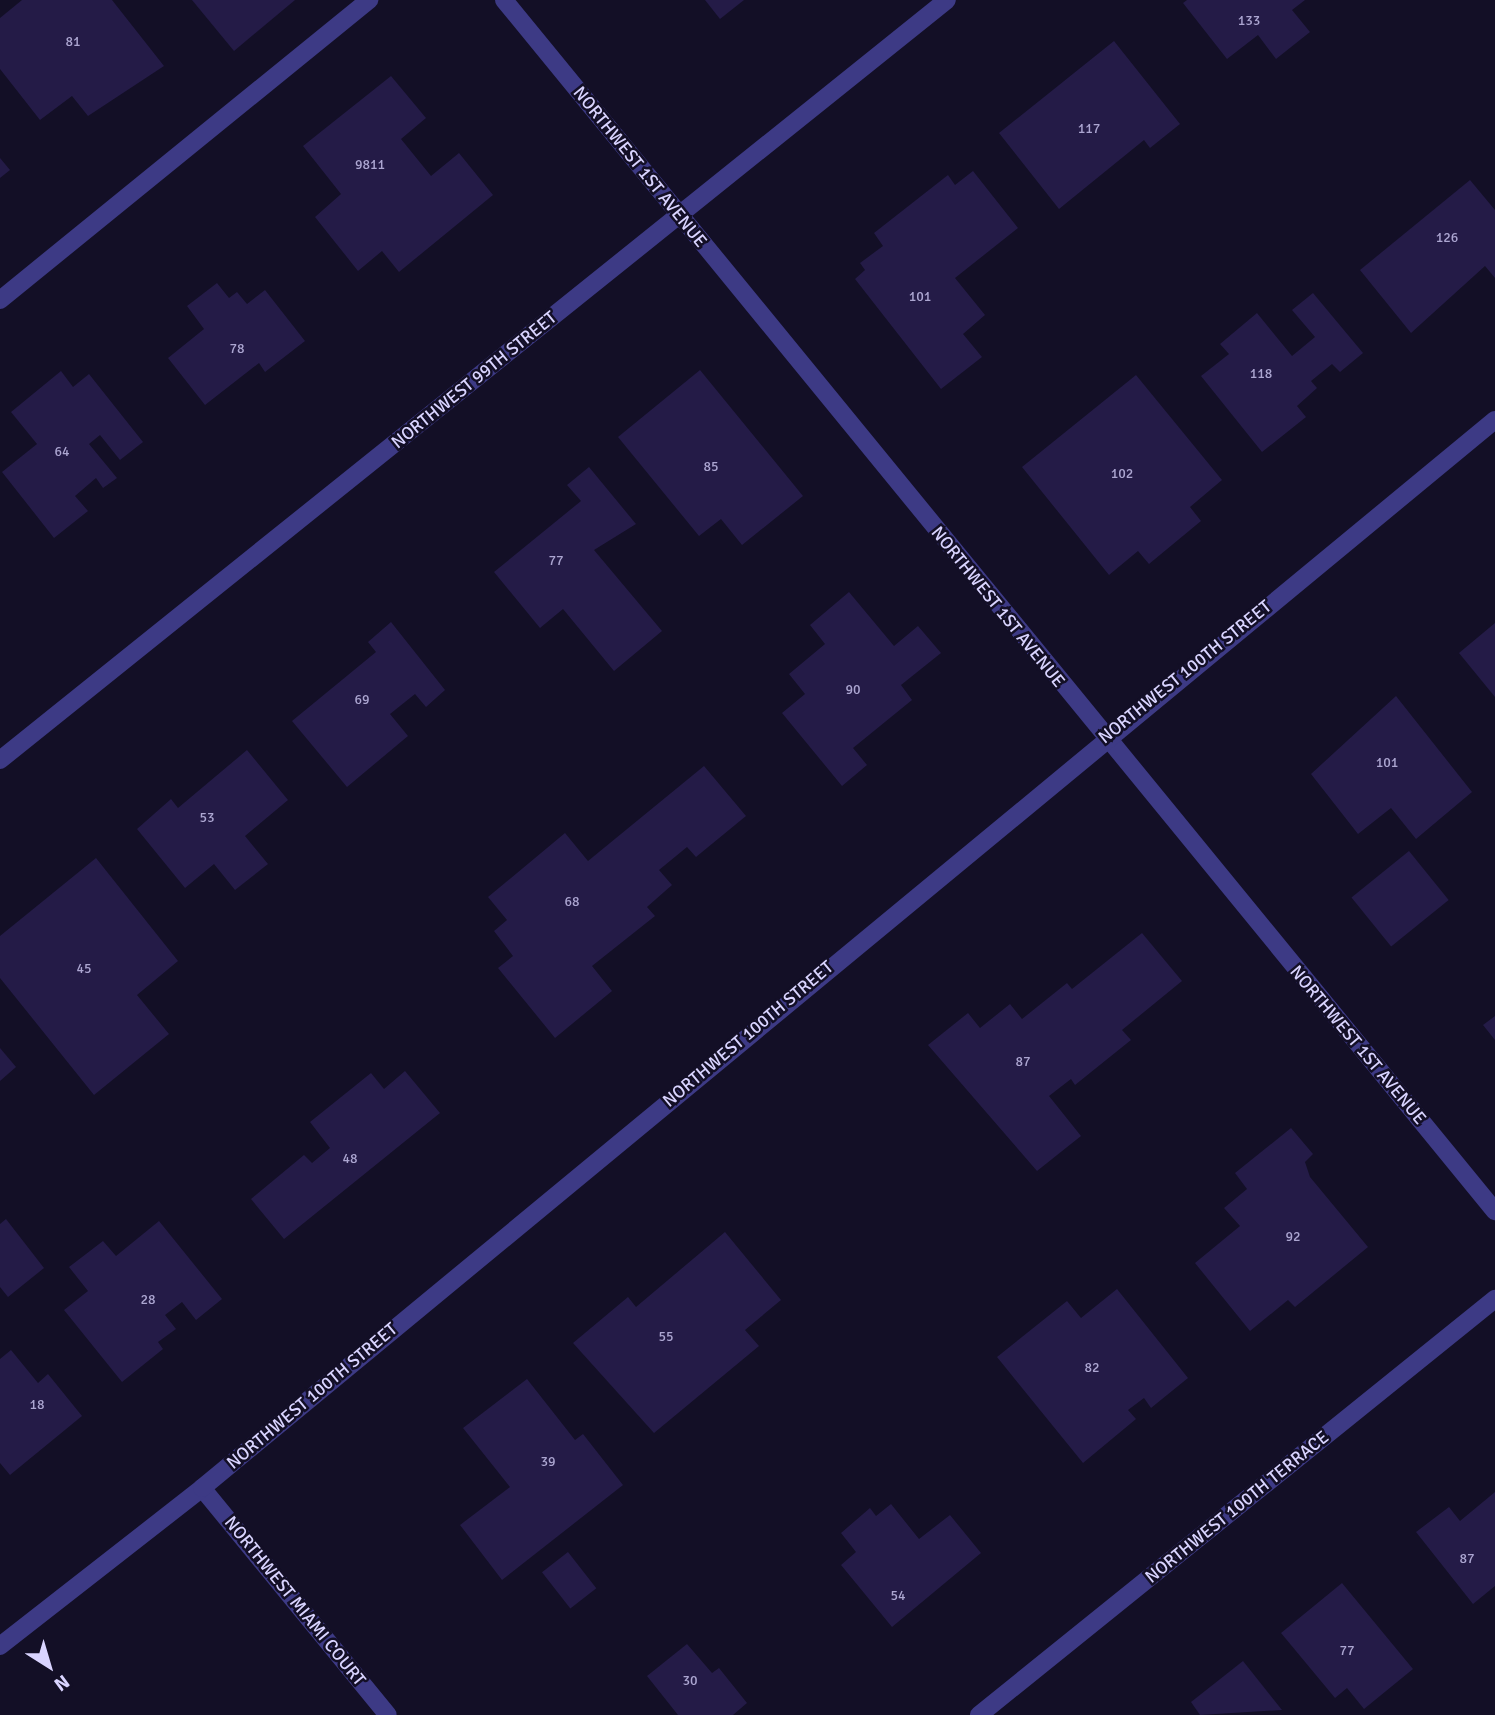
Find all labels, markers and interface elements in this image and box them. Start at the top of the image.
house number: 133 [1238,13,1260,29]
house number: 81 [65,34,81,50]
street label: NORTHWEST 1ST AVENUE [568,82,712,252]
house number: 117 [1078,121,1100,137]
house number: 9811 [355,157,385,173]
house number: 126 [1436,230,1458,246]
house number: 101 [909,289,931,305]
street label: NORTHWEST 99TH STREET [387,307,561,453]
house number: 78 [229,341,245,357]
house number: 118 [1250,366,1272,382]
house number: 64 [54,444,70,460]
house number: 85 [703,459,719,475]
house number: 102 [1111,466,1133,482]
street label: NORTHWEST 1ST AVENUE [926,522,1070,692]
house number: 77 [548,553,564,569]
street label: NORTHWEST 100TH STREET [1094,596,1276,748]
house number: 90 [845,682,861,698]
house number: 69 [354,692,370,708]
house number: 101 [1376,755,1398,771]
house number: 53 [199,810,215,826]
house number: 68 [564,894,580,910]
street label: NORTHWEST 100TH STREET [658,956,838,1112]
house number: 45 [76,961,92,977]
street label: NORTHWEST 1ST AVENUE [1285,961,1431,1129]
house number: 87 [1015,1054,1031,1070]
house number: 48 [342,1151,358,1167]
house number: 92 [1285,1229,1301,1245]
house number: 28 [140,1292,156,1308]
street label: NORTHWEST 100TH STREET [222,1318,402,1474]
house number: 55 [658,1329,674,1345]
house number: 82 [1084,1360,1100,1376]
house number: 18 [29,1397,45,1413]
street label: NORTHWEST 100TH TERRACE [1141,1426,1333,1588]
house number: 39 [540,1454,556,1470]
street label: NORTHWEST MIAMI COURT [220,1512,370,1690]
house number: 87 [1459,1551,1475,1567]
house number: 54 [890,1588,906,1604]
north arrow [14,1631,84,1701]
house number: 77 [1339,1643,1355,1659]
text: N [49,1669,74,1696]
house number: 30 [682,1673,698,1689]

